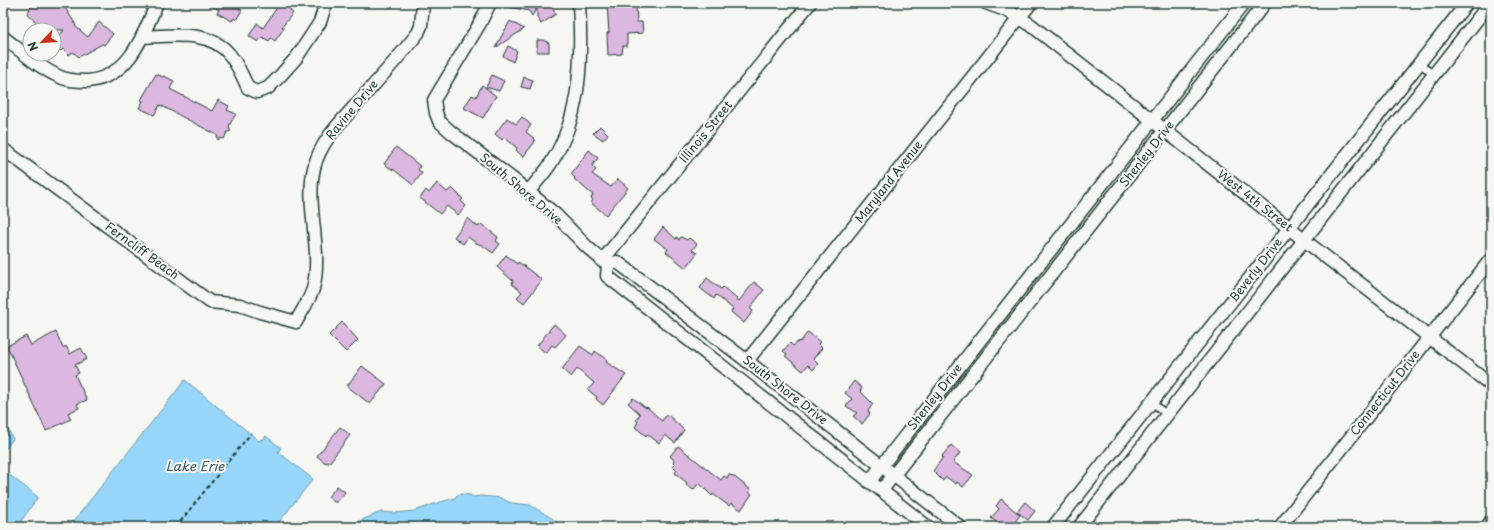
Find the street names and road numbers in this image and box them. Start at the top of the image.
street label: Ravine Drive [321,75,382,143]
street label: Illinois Street [674,96,736,166]
street label: Shenley Drive [1114,116,1178,190]
street label: Maryland Avenue [850,136,927,227]
street label: South Shore Drive [476,148,567,228]
street label: West 4th Street [1214,165,1297,235]
street label: Ferncliff Beach [102,217,183,283]
street label: Beverly Drive [1224,234,1286,305]
street label: Connecticut Drive [1345,346,1423,439]
street label: South Shore Drive [740,350,832,428]
street label: Shenley Drive [902,359,966,433]

